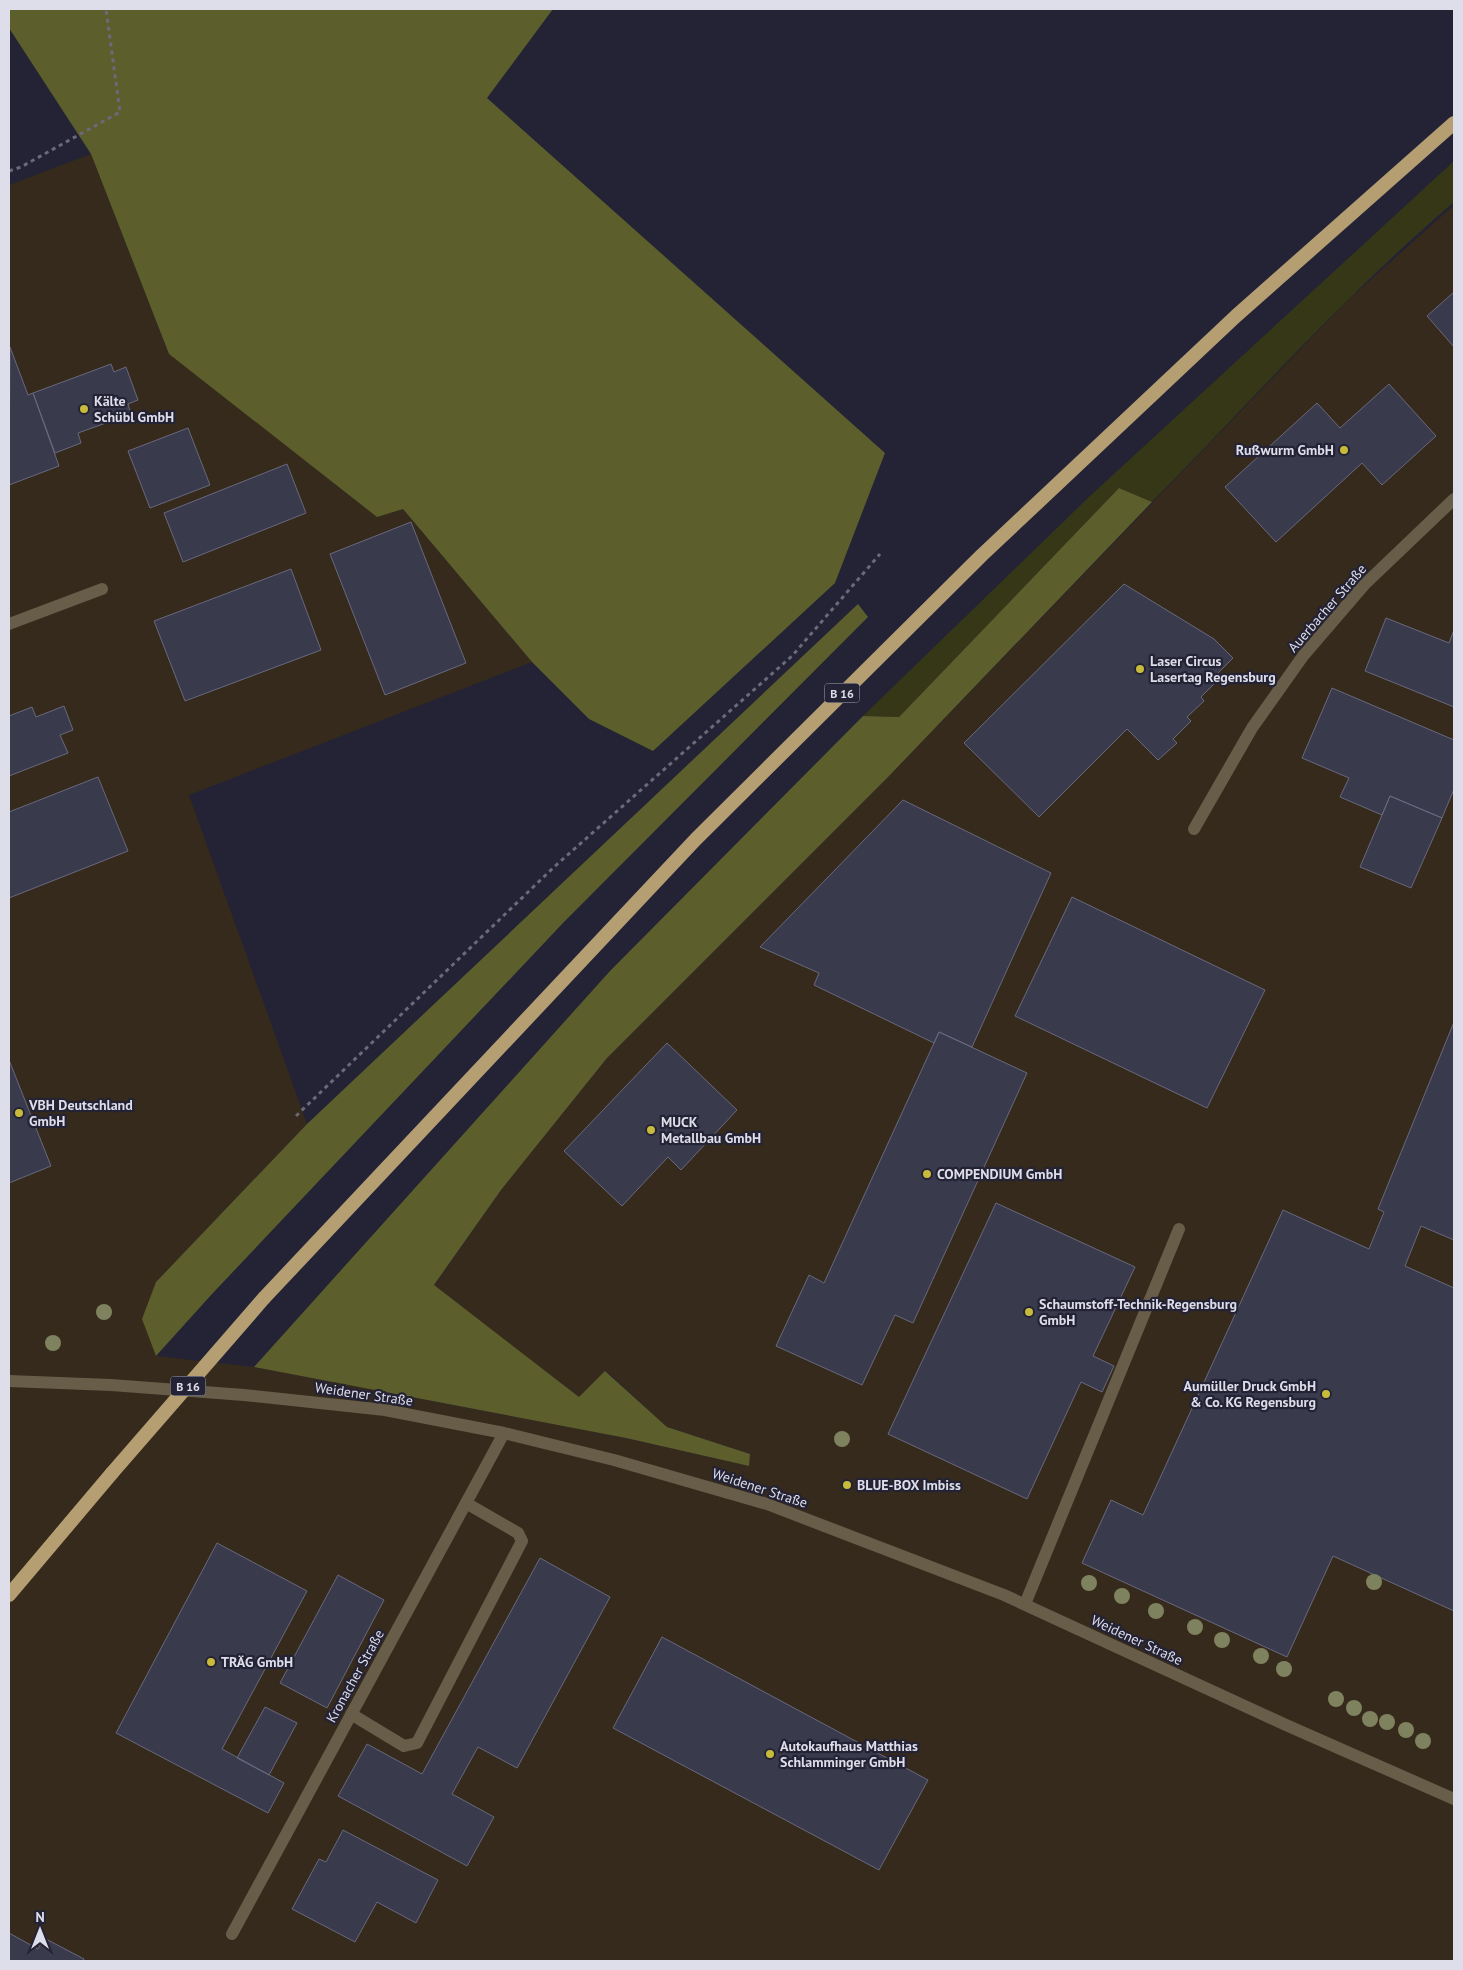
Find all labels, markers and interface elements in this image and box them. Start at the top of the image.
place label: Kälte Schübl GmbH [94,392,174,426]
marker: Kälte Schübl GmbH [78,403,90,415]
place label: Rußwurm GmbH [1236,441,1334,459]
marker: Rußwurm GmbH [1338,444,1350,456]
street label: Auerbacher Straße [1284,560,1370,656]
place label: Laser Circus Lasertag Regensburg [1150,652,1276,686]
marker: Laser Circus Lasertag Regensburg [1134,663,1146,675]
road number: B 16 [824,684,860,702]
place label: VBH Deutschland GmbH [28,1096,133,1130]
marker: VBH Deutschland GmbH [13,1107,25,1119]
place label: MUCK Metallbau GmbH [661,1113,761,1147]
marker: MUCK Metallbau GmbH [645,1124,657,1136]
place label: COMPENDIUM GmbH [937,1165,1062,1183]
marker: COMPENDIUM GmbH [921,1168,933,1180]
place label: Schaumstoff-Technik-Regensburg GmbH [1039,1295,1237,1329]
marker: Schaumstoff-Technik-Regensburg GmbH [1023,1306,1035,1318]
road number: B 16 [170,1376,206,1395]
place label: Aumüller Druck GmbH & Co. KG Regensburg [1184,1377,1316,1411]
street label: Weidener Straße [314,1378,414,1410]
marker: Aumüller Druck GmbH & Co. KG Regensburg [1320,1388,1332,1400]
street label: Weidener Straße [710,1464,810,1512]
place label: BLUE-BOX Imbiss [857,1476,961,1494]
marker: BLUE-BOX Imbiss [841,1479,853,1491]
street label: Weidener Straße [1088,1611,1186,1669]
street label: Kronacher Straße [322,1626,388,1726]
place label: TRÄG GmbH [221,1653,293,1671]
marker: TRÄG GmbH [205,1656,217,1668]
place label: Autokaufhaus Matthias Schlamminger GmbH [780,1737,918,1771]
marker: Autokaufhaus Matthias Schlamminger GmbH [764,1748,776,1760]
north arrow [15,1905,65,1955]
text: N [35,1908,45,1926]

